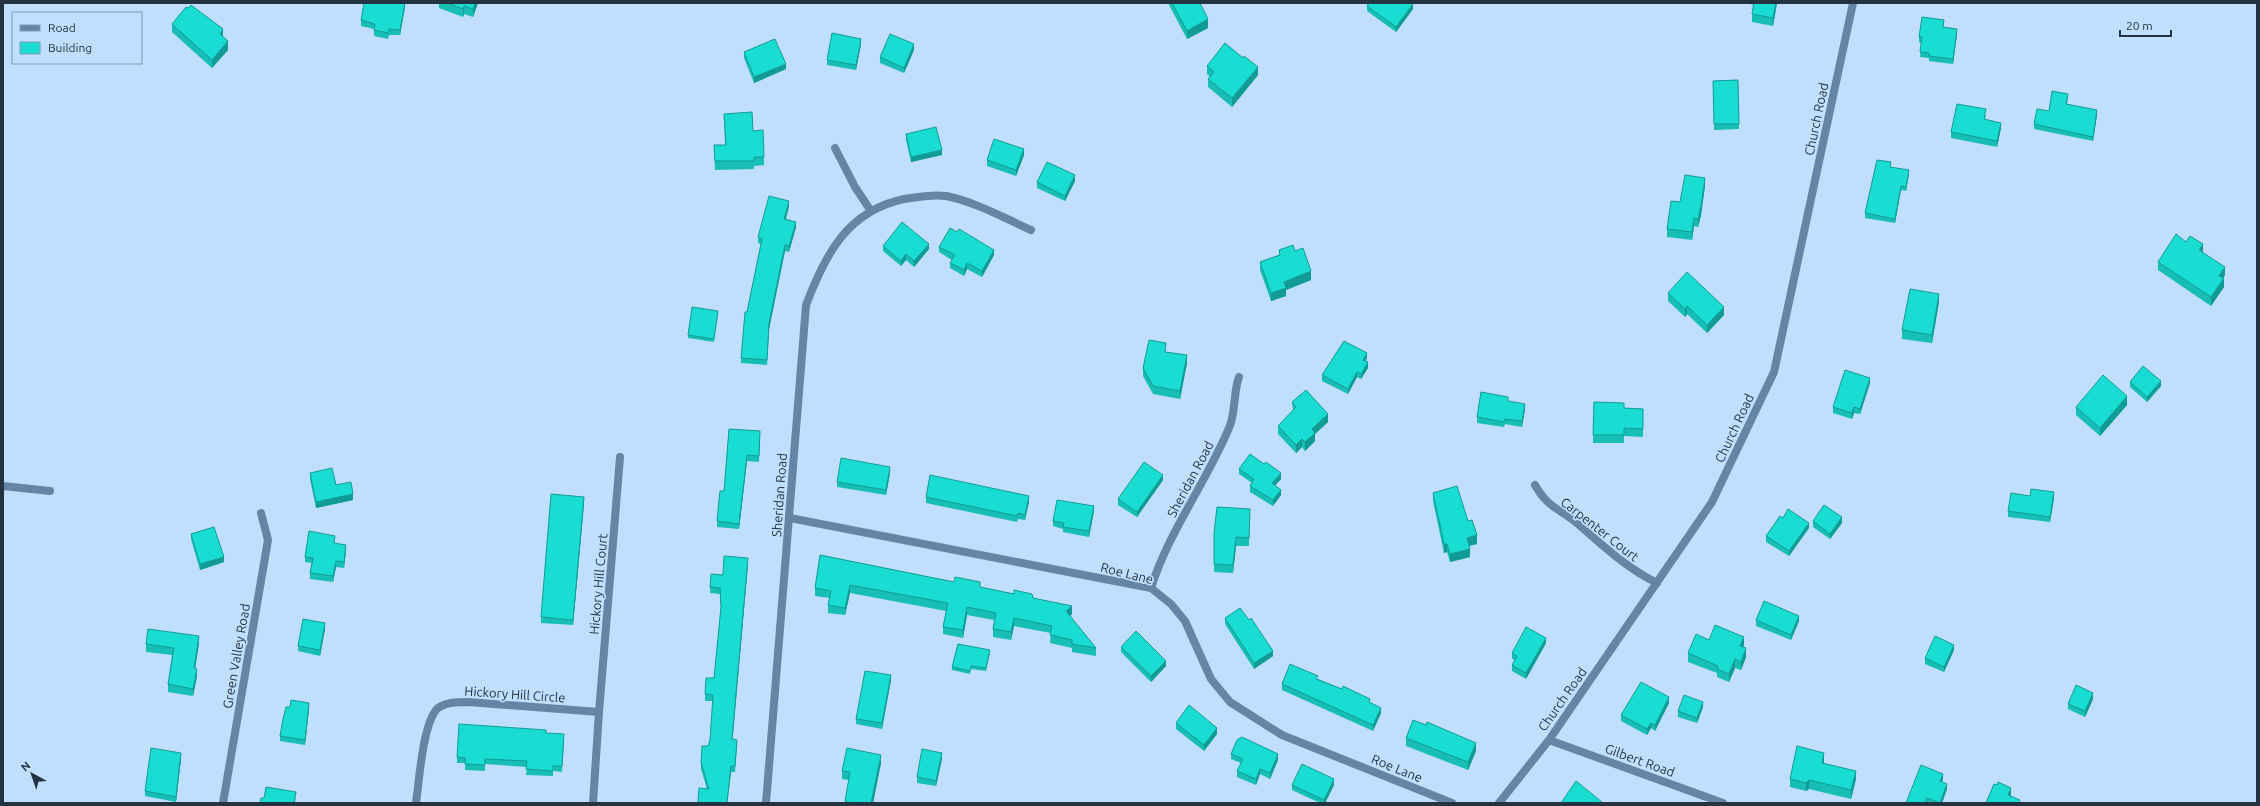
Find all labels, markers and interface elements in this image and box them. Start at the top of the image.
legend [12,12,142,64]
scale bar [2120,12,2171,38]
text: 20 m [2126,19,2153,32]
text: Road [48,21,76,34]
text: Building [48,41,92,54]
street label: Church Road [1801,81,1831,157]
street label: Church Road [1712,391,1756,465]
street label: Sheridan Road [1164,439,1216,519]
street label: Sheridan Road [769,453,789,537]
street label: Carpenter Court [1558,494,1642,564]
street label: Hickory Hill Court [587,533,609,635]
street label: Roe Lane [1099,560,1155,586]
street label: Green Valley Road [220,602,252,710]
street label: Church Road [1535,665,1589,733]
street label: Hickory Hill Circle [464,683,566,705]
street label: Gilbert Road [1603,741,1677,779]
street label: Roe Lane [1369,751,1425,785]
north arrow [12,754,52,794]
text: N [19,759,33,774]

